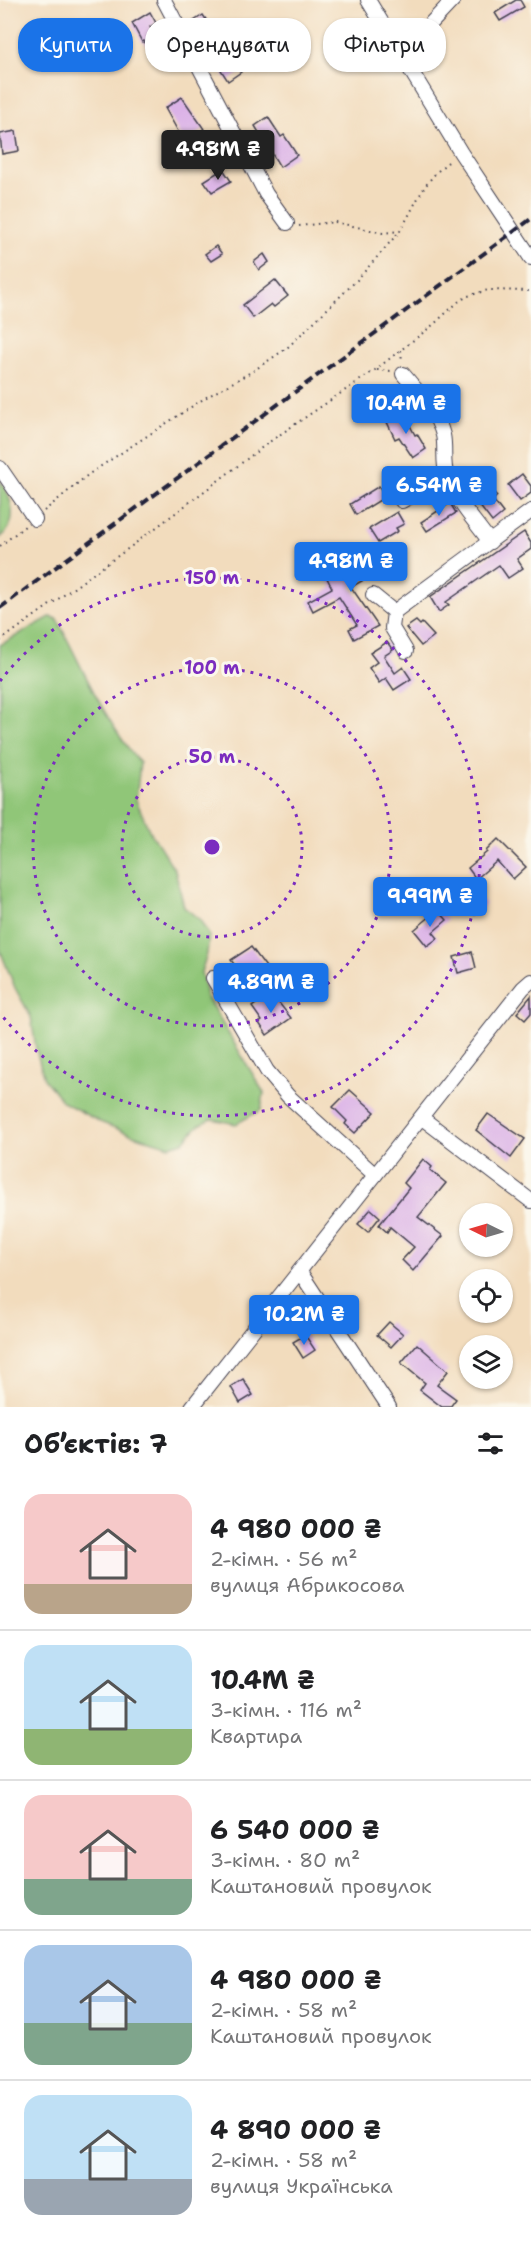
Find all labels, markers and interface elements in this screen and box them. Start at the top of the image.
chip: Купити [18,18,133,72]
chip: Орендувати [145,18,311,72]
chip: Фільтри [323,18,446,72]
pin: 4.98M ₴ [163,130,273,181]
text: 4.98M ₴ [175,136,261,162]
pin: 10.4M ₴ [351,384,461,435]
text: 10.4M ₴ [366,390,446,416]
pin: 6.54M ₴ [384,466,494,517]
text: 6.54M ₴ [396,472,482,498]
pin: 4.98M ₴ [296,542,406,593]
text: 4.98M ₴ [308,548,394,574]
text: 150 m [185,566,240,590]
text: 100 m [184,656,240,680]
text: 50 m [189,745,236,769]
centre of rings [202,837,222,857]
pin: 9.99M ₴ [375,877,485,928]
text: 9.99M ₴ [387,883,473,909]
pin: 4.89M ₴ [216,963,326,1014]
text: 4.89M ₴ [227,969,315,995]
north arrow [459,1203,513,1257]
map controls [459,1203,513,1389]
button: locate [459,1269,513,1323]
pin: 10.2M ₴ [249,1295,359,1346]
text: 10.2M ₴ [263,1301,345,1327]
button: layers [459,1335,513,1389]
text: Об’єктів: 7 [24,1426,167,1461]
icon: filters [474,1427,507,1460]
text: 4 980 000 ₴ [210,1511,382,1546]
icon: home [72,1518,144,1590]
text: 2-кімн. · 56 m² [210,1546,357,1572]
text: вулиця Абрикосова [210,1572,405,1598]
text: 10.4M ₴ [210,1662,315,1697]
icon: home [72,1669,144,1741]
text: 3-кімн. · 116 m² [210,1697,362,1723]
text: Квартира [210,1723,302,1749]
text: 6 540 000 ₴ [210,1812,380,1847]
icon: home [72,1819,144,1891]
text: 3-кімн. · 80 m² [210,1847,360,1873]
text: Каштановий провулок [210,1873,432,1899]
text: 4 980 000 ₴ [210,1962,382,1997]
icon: home [72,1969,144,2041]
text: 2-кімн. · 58 m² [210,1997,357,2023]
text: Каштановий провулок [210,2023,432,2049]
text: 4 890 000 ₴ [210,2112,381,2147]
icon: home [72,2119,144,2191]
text: 2-кімн. · 58 m² [210,2147,357,2173]
text: вулиця Українська [210,2173,393,2199]

